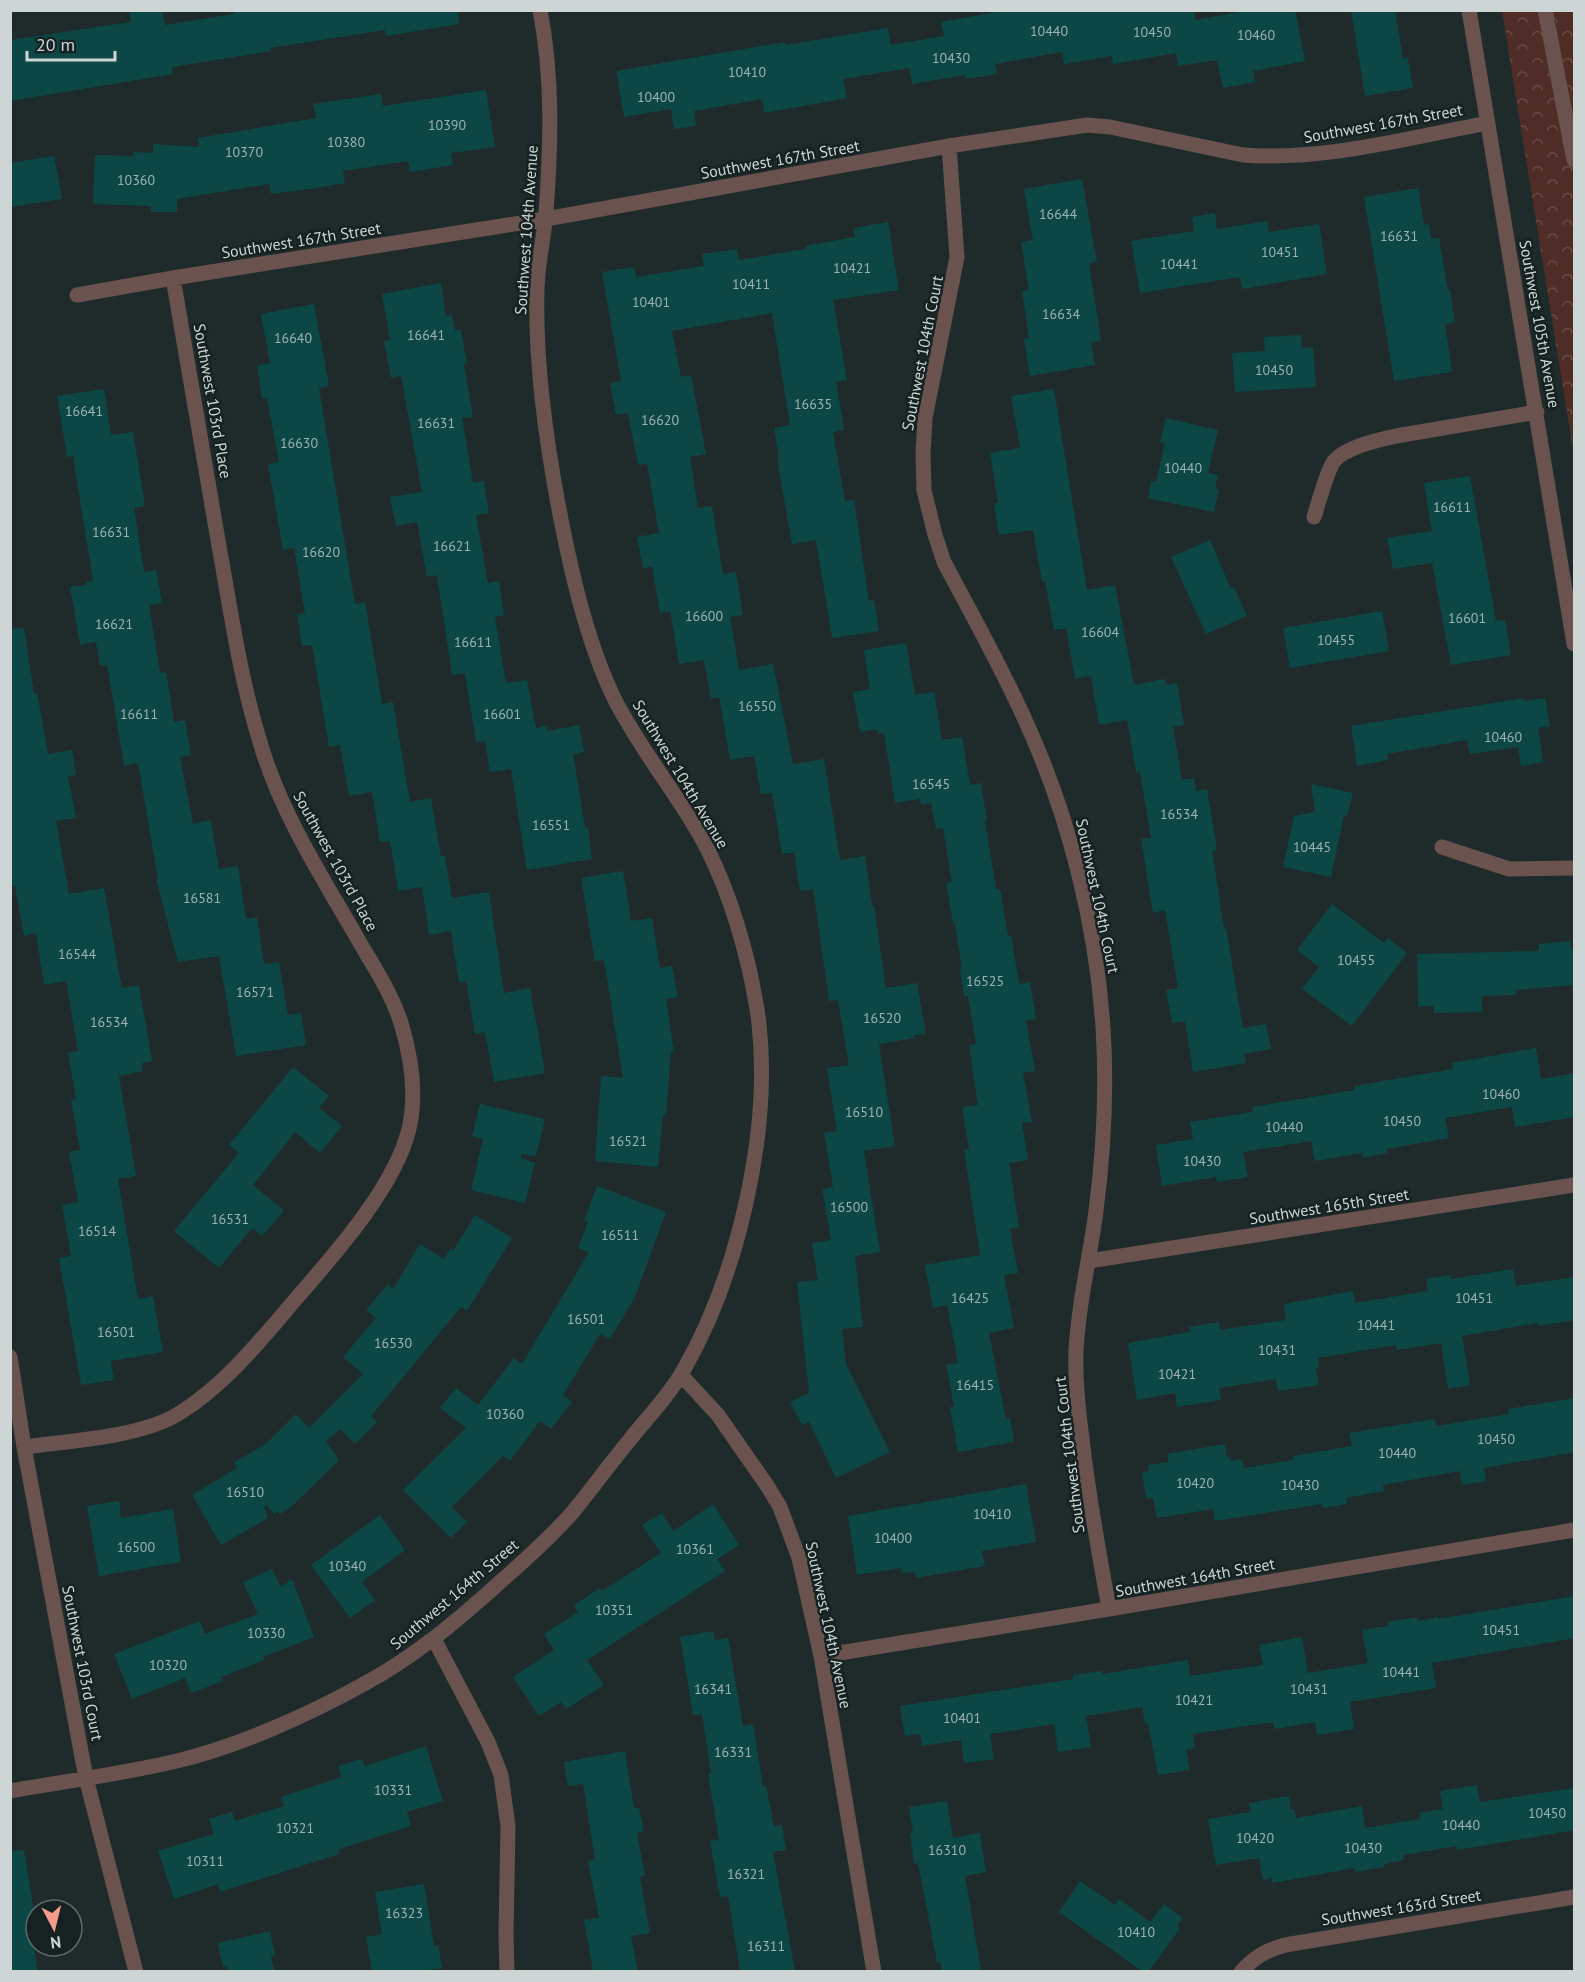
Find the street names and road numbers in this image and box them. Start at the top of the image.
street label: Southwest 167th Street [1302,99,1465,147]
street label: Southwest 167th Street [699,135,862,183]
street label: Southwest 104th Avenue [510,144,542,316]
street label: Southwest 167th Street [220,217,383,262]
street label: Southwest 105th Avenue [1515,239,1565,409]
street label: Southwest 104th Court [897,273,947,432]
street label: Southwest 103rd Place [190,322,236,480]
street label: Southwest 104th Avenue [629,696,733,852]
street label: Southwest 103rd Place [289,787,383,935]
street label: Southwest 104th Court [1072,817,1124,976]
street label: Southwest 165th Street [1248,1183,1411,1229]
street label: Southwest 104th Court [1049,1375,1089,1535]
street label: Southwest 164th Street [386,1534,523,1654]
street label: Southwest 104th Avenue [802,1540,856,1710]
street label: Southwest 164th Street [1114,1553,1277,1601]
street label: Southwest 103rd Court [58,1584,108,1743]
street label: Southwest 163rd Street [1320,1884,1483,1929]

